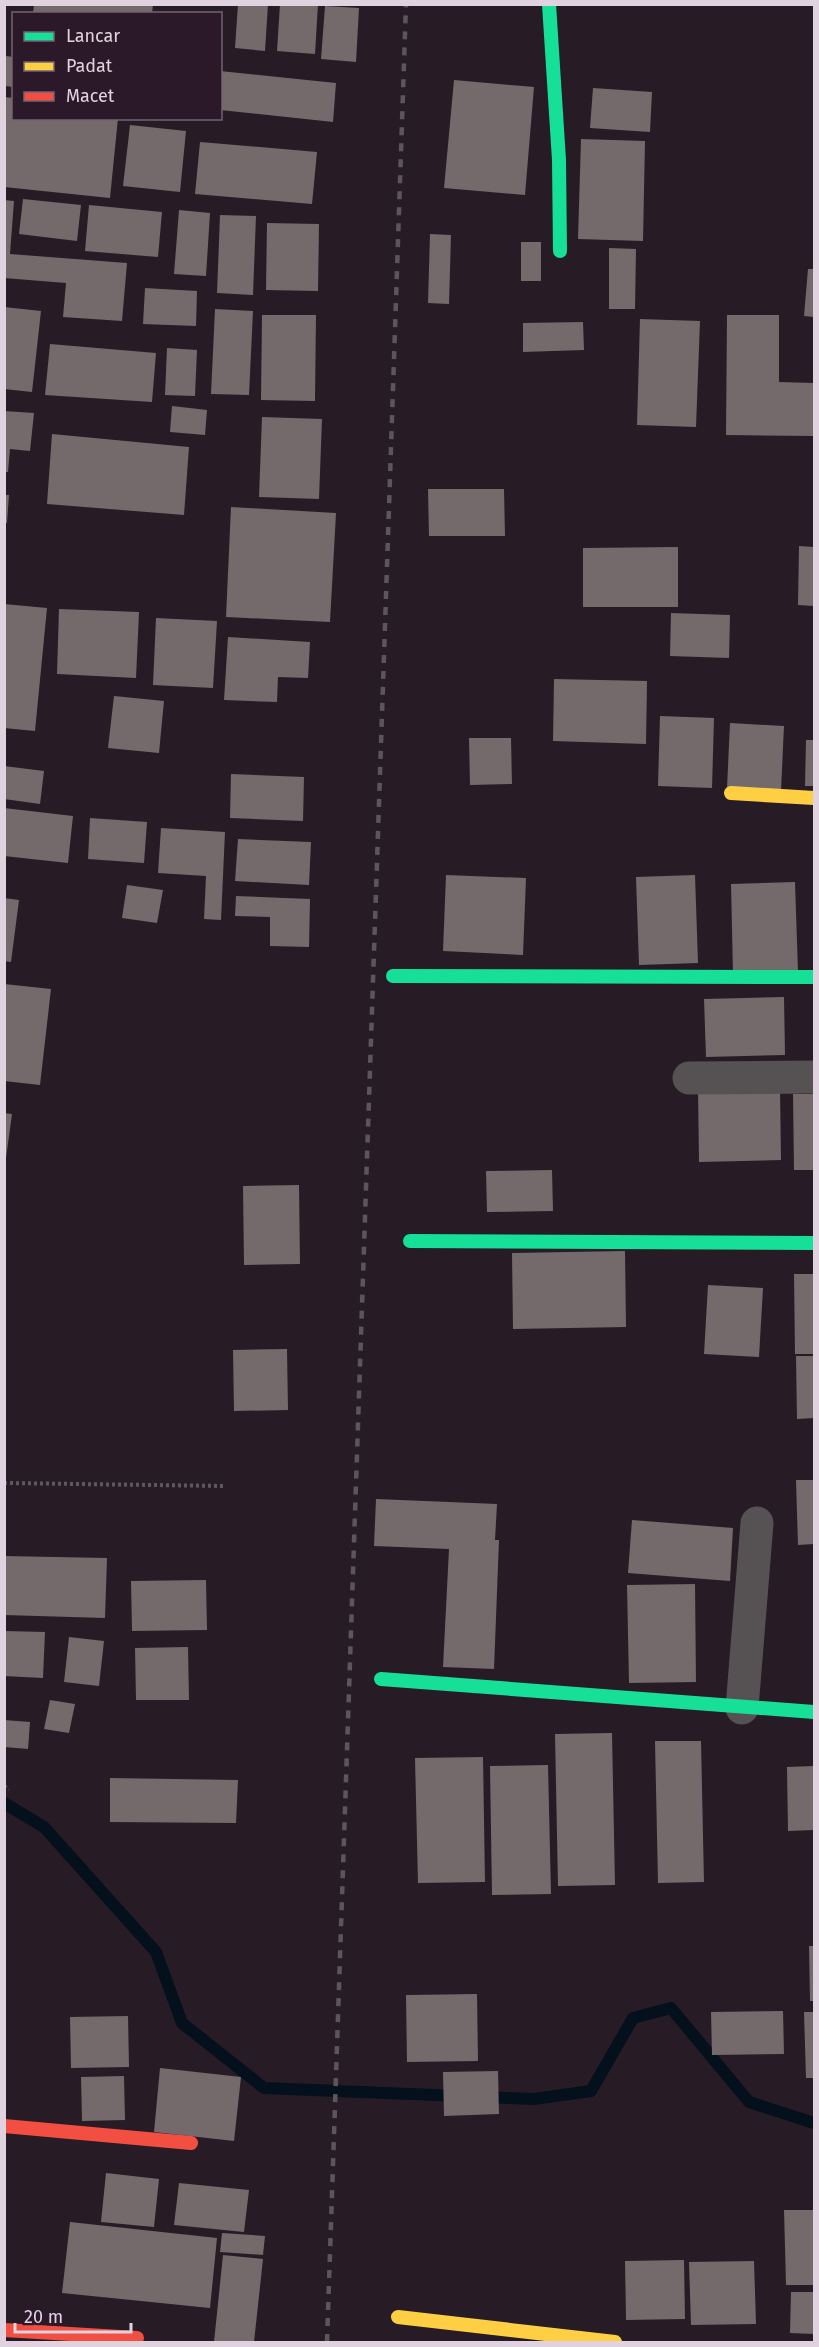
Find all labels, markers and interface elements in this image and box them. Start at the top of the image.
legend [12,12,222,120]
text: Lancar [66,25,120,47]
text: Padat [66,55,113,77]
text: Macet [66,85,115,107]
scale bar [15,2296,130,2334]
text: 20 m [24,2306,63,2328]

